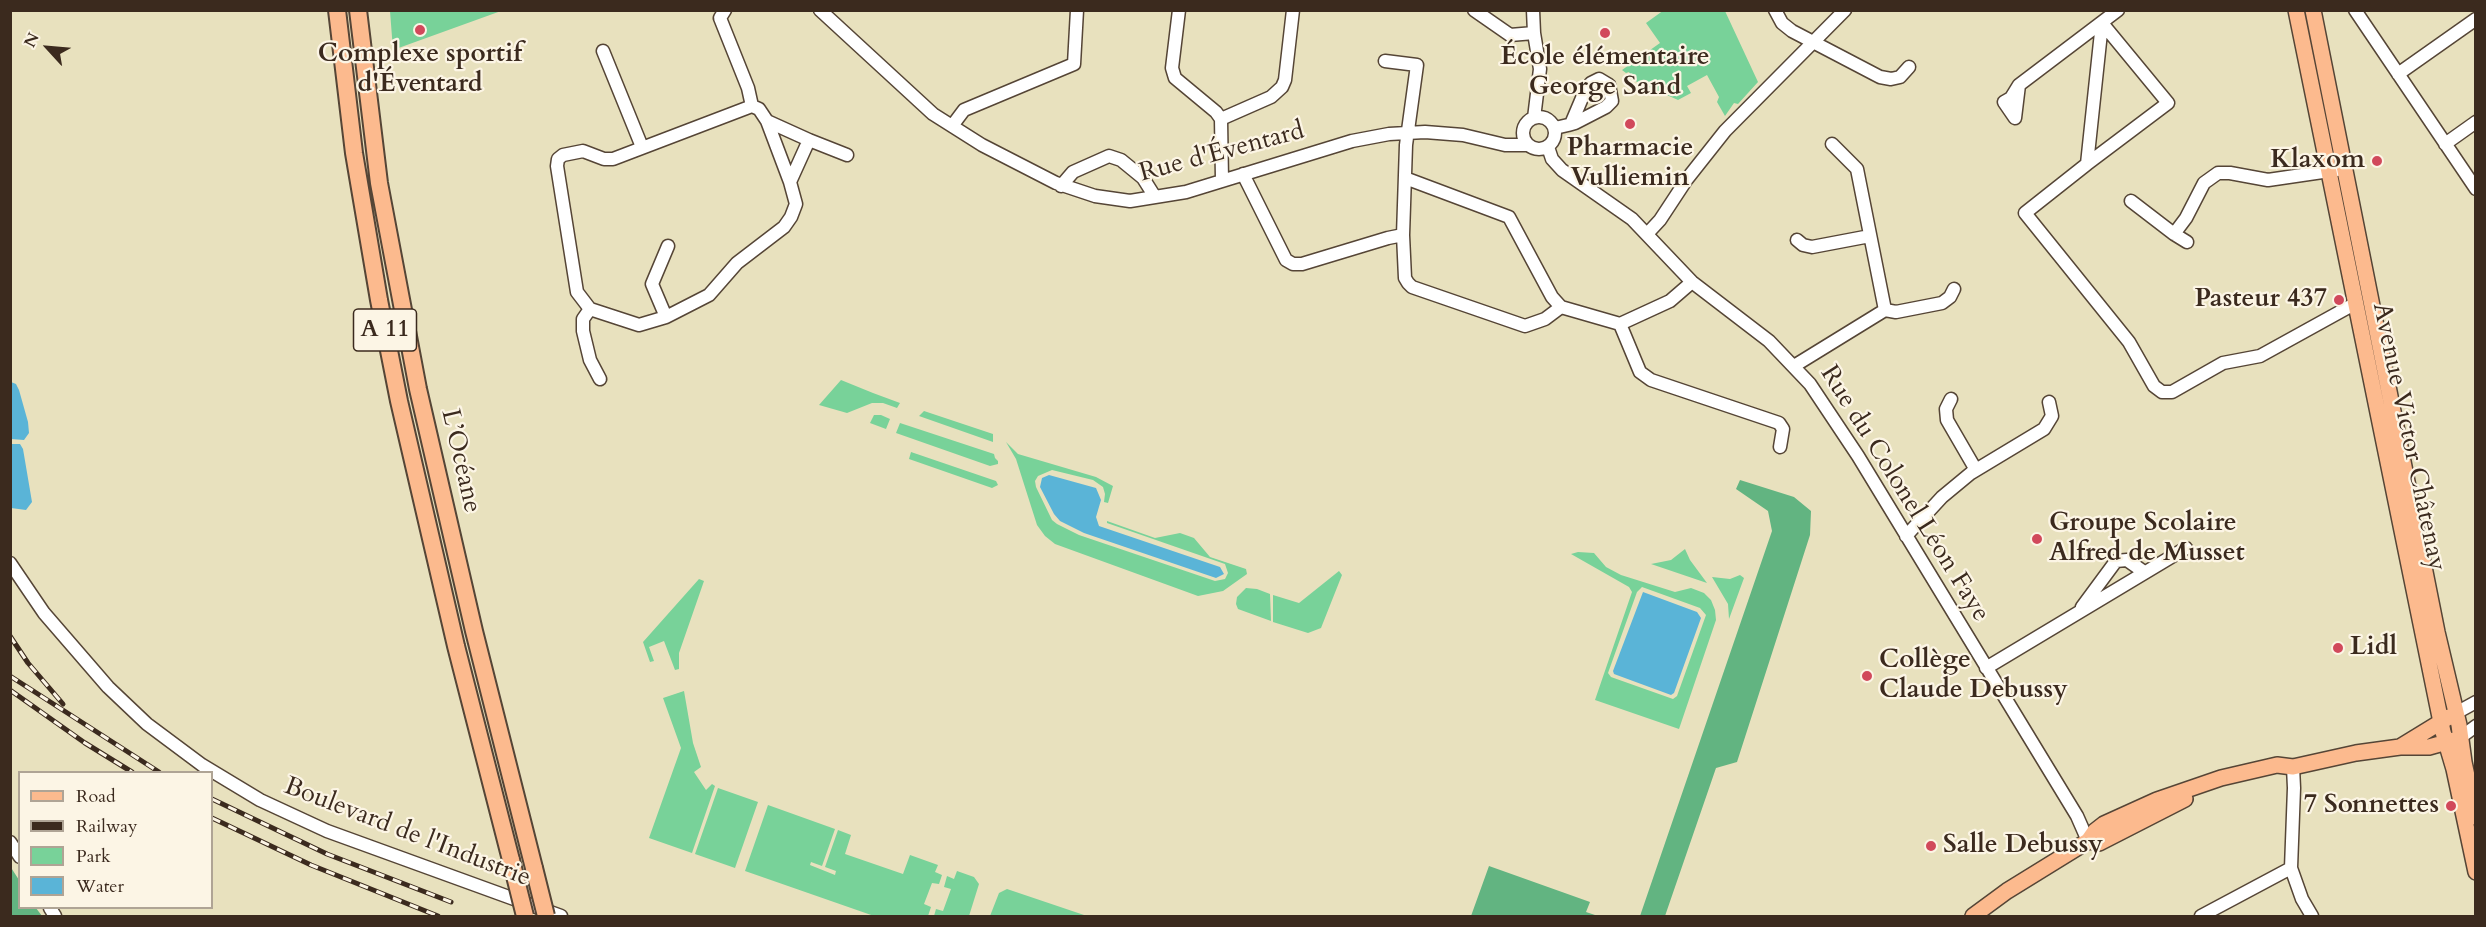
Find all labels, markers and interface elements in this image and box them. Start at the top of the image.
north arrow [18,18,78,78]
marker: Complexe sportif d'Éventard [413,23,427,37]
marker: École élémentaire George Sand [1598,26,1612,40]
text: N [19,29,45,51]
place label: Complexe sportif d'Éventard [318,39,522,100]
place label: École élémentaire George Sand [1500,42,1710,104]
street label: Rue d'Éventard [1136,116,1308,190]
marker: Pharmacie Vulliemin [1623,117,1637,131]
place label: Pharmacie Vulliemin [1567,133,1693,194]
place label: Klaxom [2270,145,2365,177]
marker: Klaxom [2370,154,2384,168]
place label: Pasteur 437 [2195,284,2327,316]
marker: Pasteur 437 [2332,293,2346,307]
street label: Avenue Victor Châtenay [2364,300,2452,574]
road number: A 11 [354,309,416,351]
street label: Rue du Colonel Léon Faye [1812,360,1996,628]
street label: L’Océane [433,406,487,516]
place label: Groupe Scolaire Alfred de Musset [2049,508,2245,570]
marker: Groupe Scolaire Alfred de Musset [2030,532,2044,546]
place label: Lidl [2350,632,2397,664]
marker: Lidl [2331,641,2345,655]
place label: Collège Claude Debussy [1879,645,2068,706]
marker: Collège Claude Debussy [1860,669,1874,683]
legend [18,771,213,909]
street label: Boulevard de l'Industrie [279,772,535,894]
text: Road [76,784,116,809]
place label: 7 Sonnettes [2304,790,2439,822]
marker: 7 Sonnettes [2444,799,2458,813]
text: Railway [76,814,138,839]
place label: Salle Debussy [1943,830,2103,862]
marker: Salle Debussy [1924,839,1938,853]
text: Park [76,844,111,869]
text: Water [76,874,124,899]

